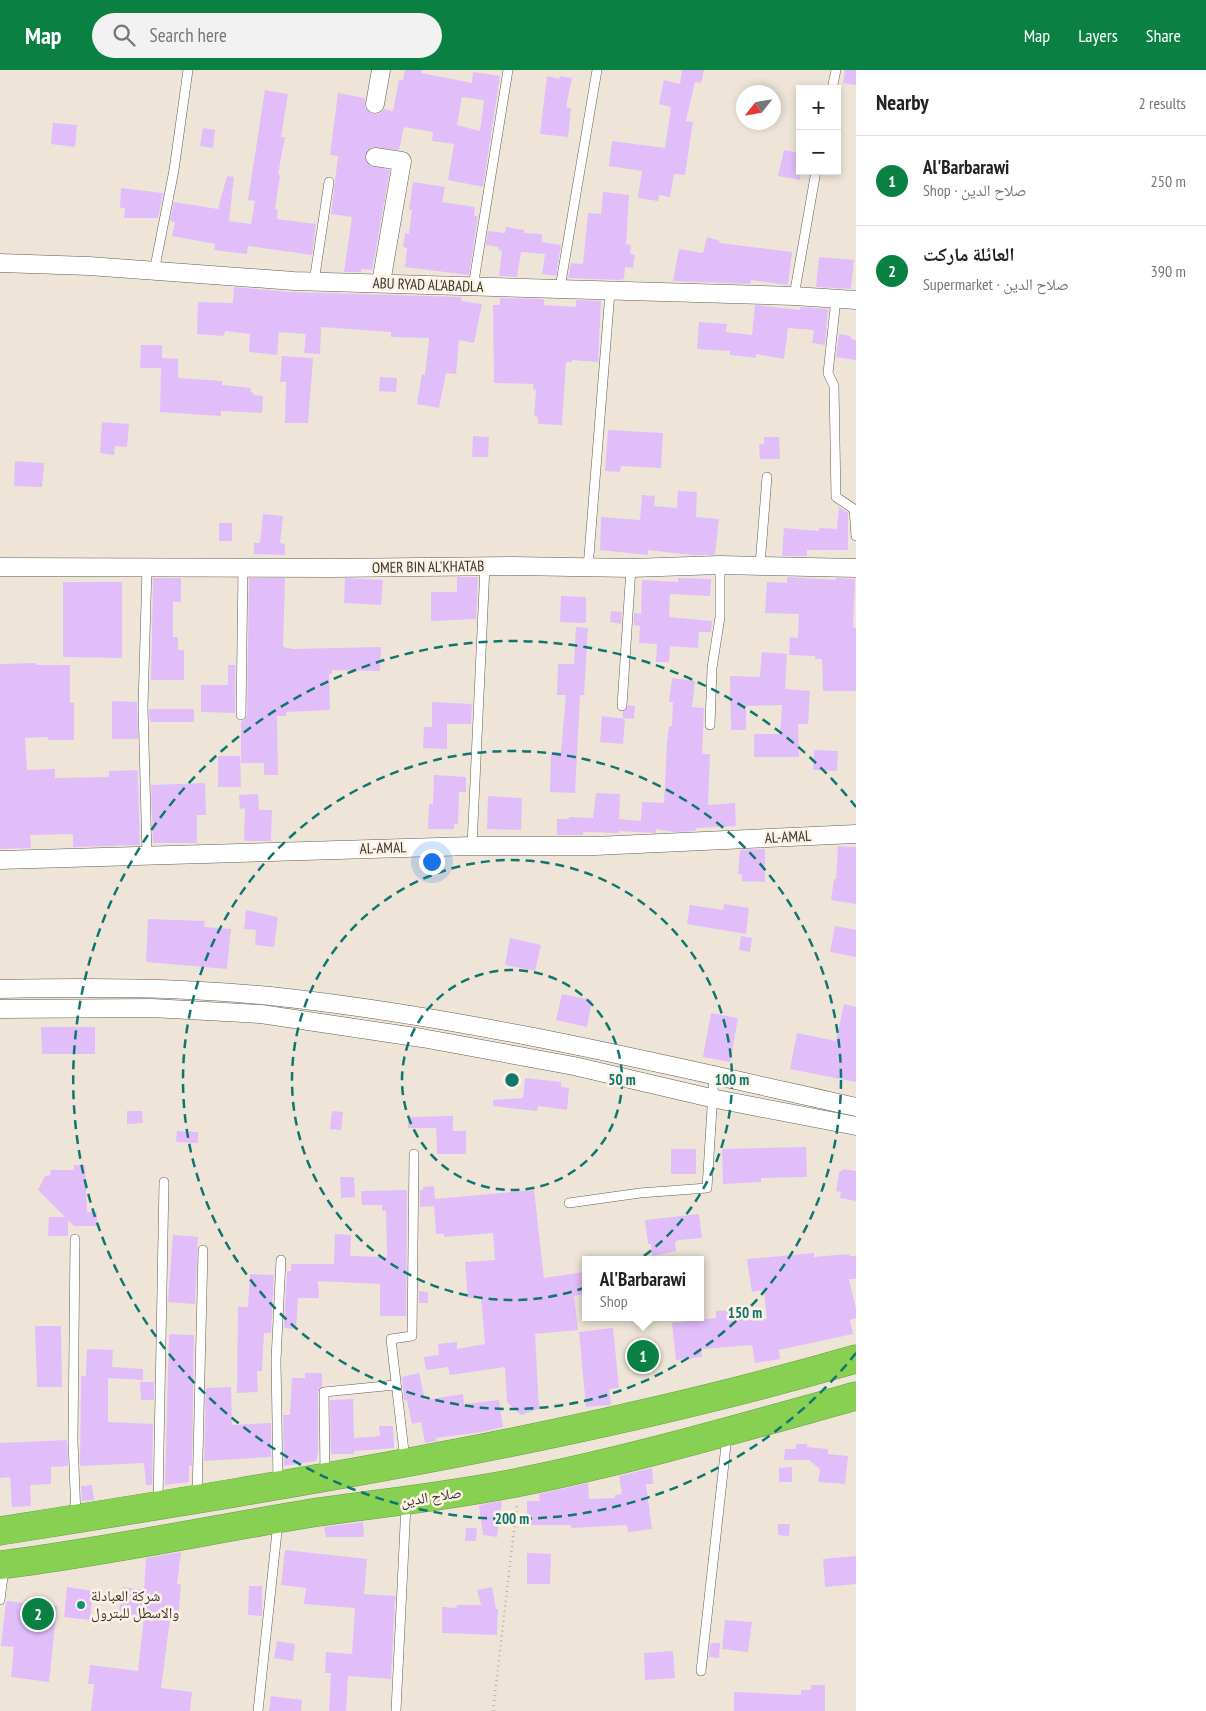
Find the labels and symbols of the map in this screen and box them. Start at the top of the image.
north arrow [736,85,781,130]
street label: ABU RYAD AL'ABADLA [372,273,485,296]
street label: OMER BIN AL'KHATAB [372,556,484,577]
street label: AL-AMAL [764,826,813,847]
street label: AL-AMAL [359,837,407,858]
your location [419,849,445,875]
text: 50 m [608,1070,636,1089]
text: 100 m [715,1070,749,1089]
centre of rings [503,1071,521,1089]
text: 150 m [728,1303,762,1322]
pin: 1 [627,1337,659,1375]
street label: صلاح الدين [399,1482,463,1512]
text: 200 m [495,1509,529,1528]
place label: شركة العبادلة والاسطل للبترول [91,1586,179,1623]
pin: 2 [22,1595,54,1633]
marker: شركة العبادلة والاسطل للبترول [75,1599,87,1611]

